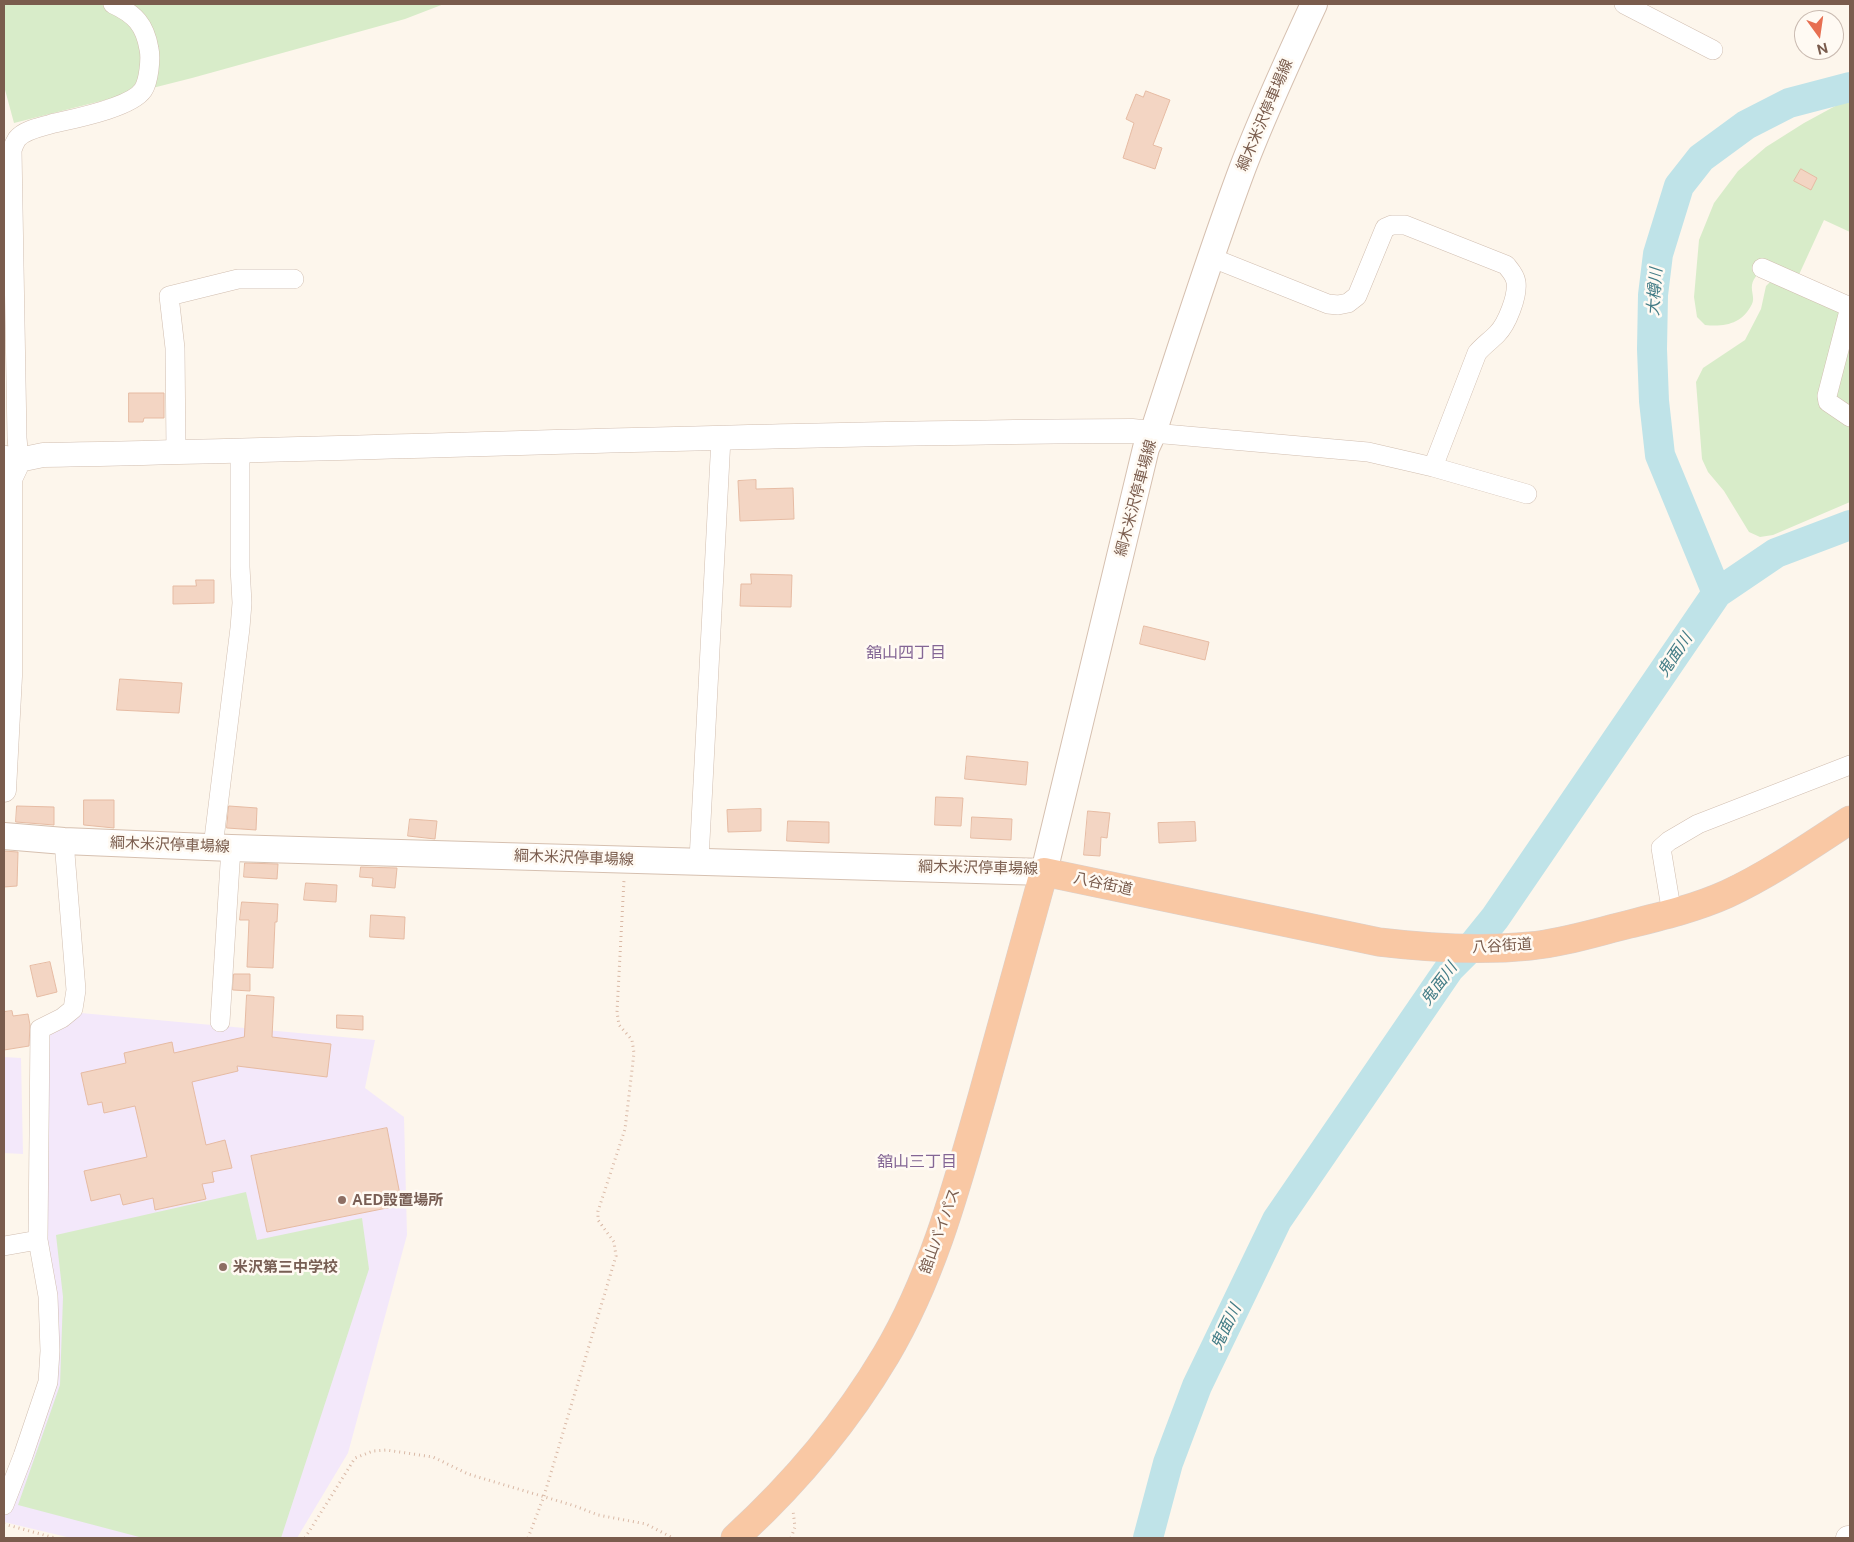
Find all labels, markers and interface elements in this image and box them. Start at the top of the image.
north arrow [1794,10,1844,60]
text: N [1815,39,1830,58]
street label: 綱木米沢停車場線 [1233,56,1297,174]
water label: 大樽川 [1644,267,1666,317]
street label: 綱木米沢停車場線 [1112,438,1160,558]
water label: 鬼面川 [1654,630,1696,680]
district label: 舘山四丁目 [866,643,946,663]
street label: 綱木米沢停車場線 [110,834,230,856]
street label: 綱木米沢停車場線 [514,847,634,869]
street label: 綱木米沢停車場線 [918,858,1038,878]
street label: 八谷街道 [1072,869,1134,899]
street label: 八谷街道 [1472,935,1532,957]
water label: 鬼面川 [1417,959,1461,1009]
district label: 舘山三丁目 [877,1152,957,1172]
street label: 舘山バイパス [916,1186,964,1276]
place label: AED設置場所 [352,1191,443,1209]
marker: AED設置場所 [336,1194,348,1206]
place label: 米沢第三中学校 [233,1258,338,1276]
marker: 米沢第三中学校 [217,1261,229,1273]
water label: 鬼面川 [1207,1301,1245,1353]

